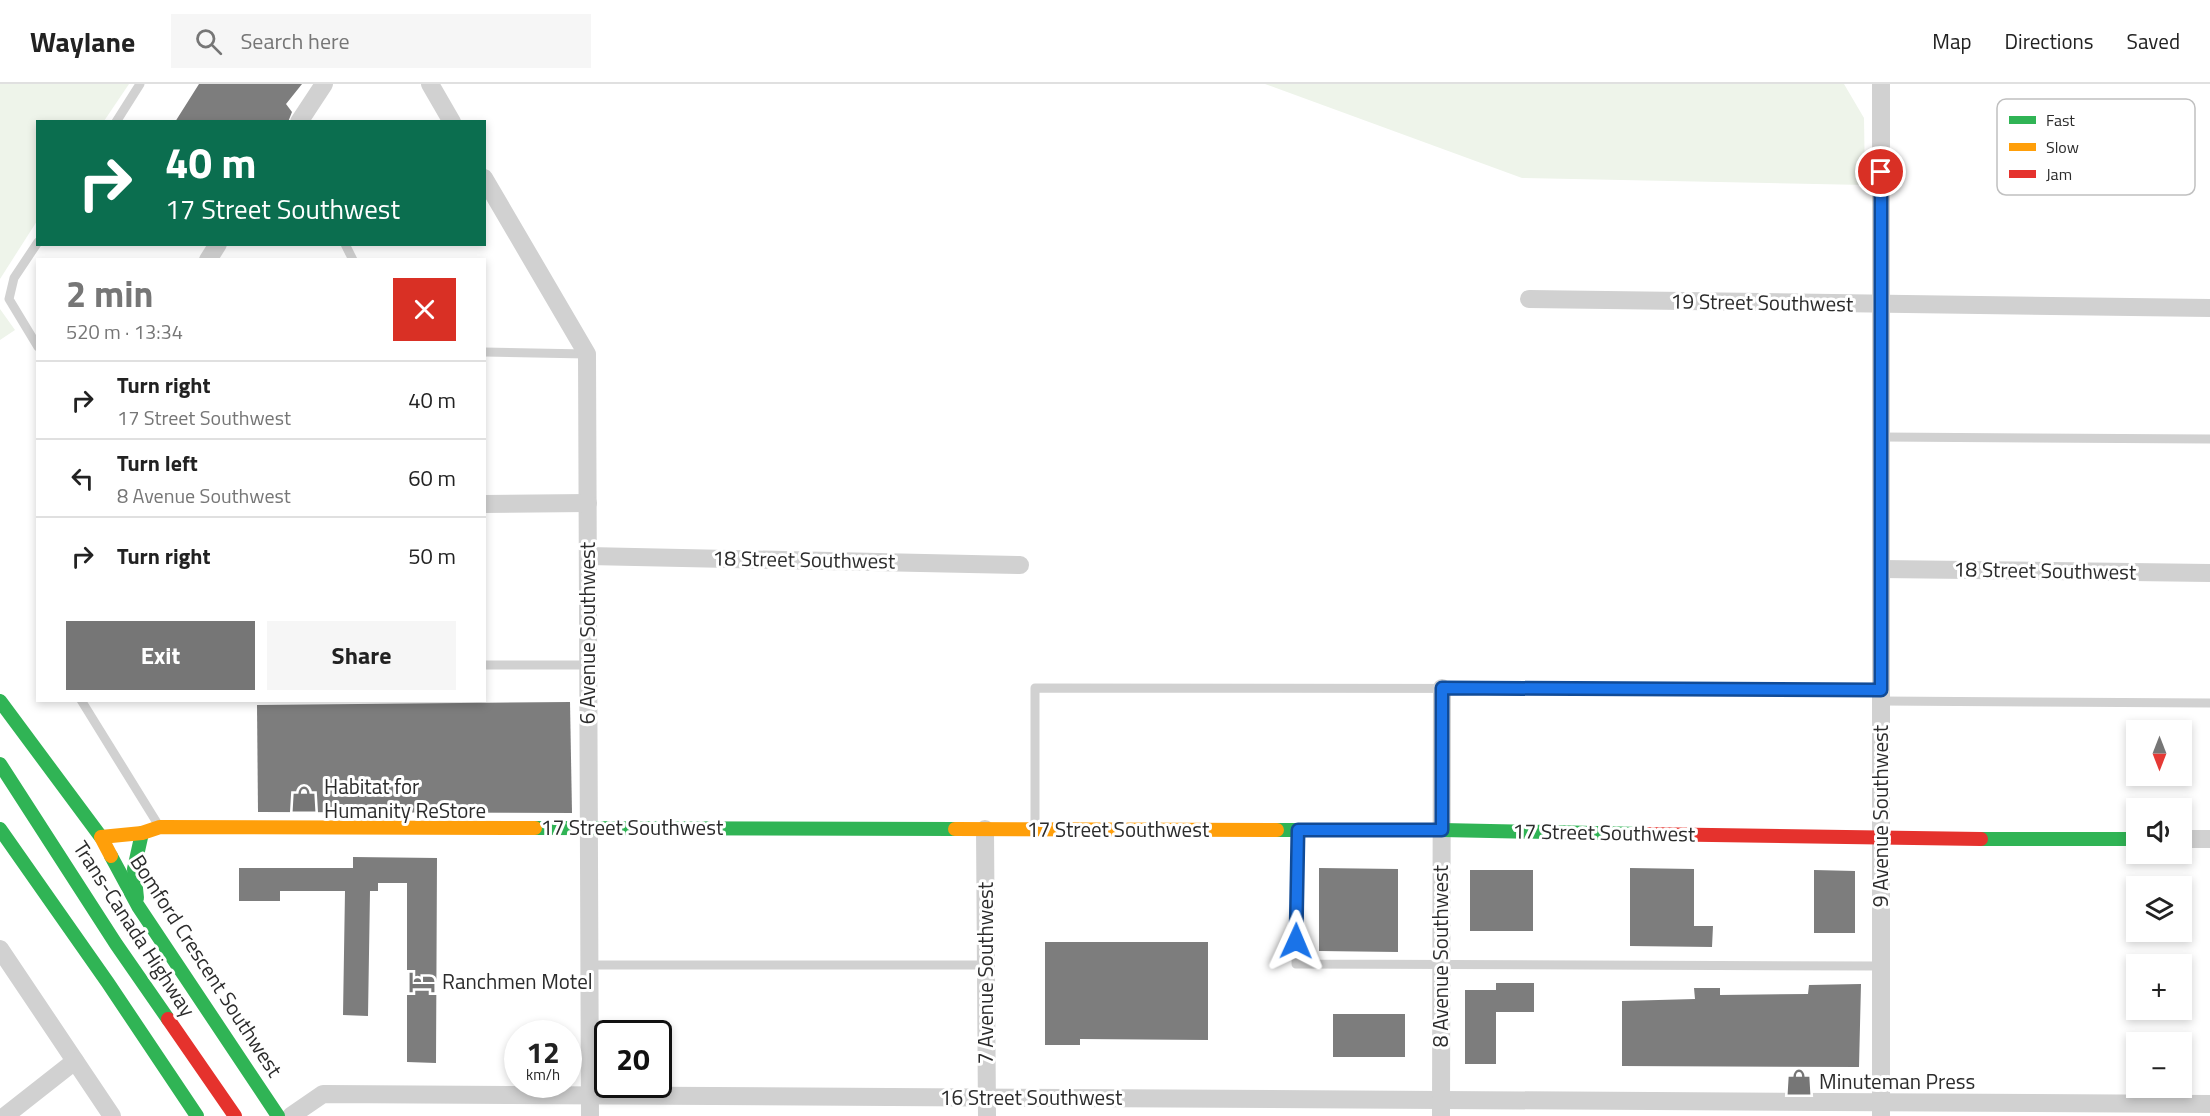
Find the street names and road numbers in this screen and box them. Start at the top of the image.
street label: 19 Street Southwest [1670,284,1854,320]
street label: 6 Avenue Southwest [571,541,603,724]
street label: 18 Street Southwest [712,541,896,577]
street label: 18 Street Southwest [1953,552,2137,588]
street label: 9 Avenue Southwest [1864,724,1896,907]
street label: 17 Street Southwest [541,811,724,843]
street label: 17 Street Southwest [1027,813,1210,845]
street label: 17 Street Southwest [1512,814,1696,850]
street label: Trans-Canada Highway [66,834,204,1023]
street label: Bomford Crescent Southwest [123,848,291,1084]
street label: 8 Avenue Southwest [1424,864,1456,1047]
street label: 7 Avenue Southwest [969,881,1001,1064]
street label: 16 Street Southwest [940,1081,1123,1113]

